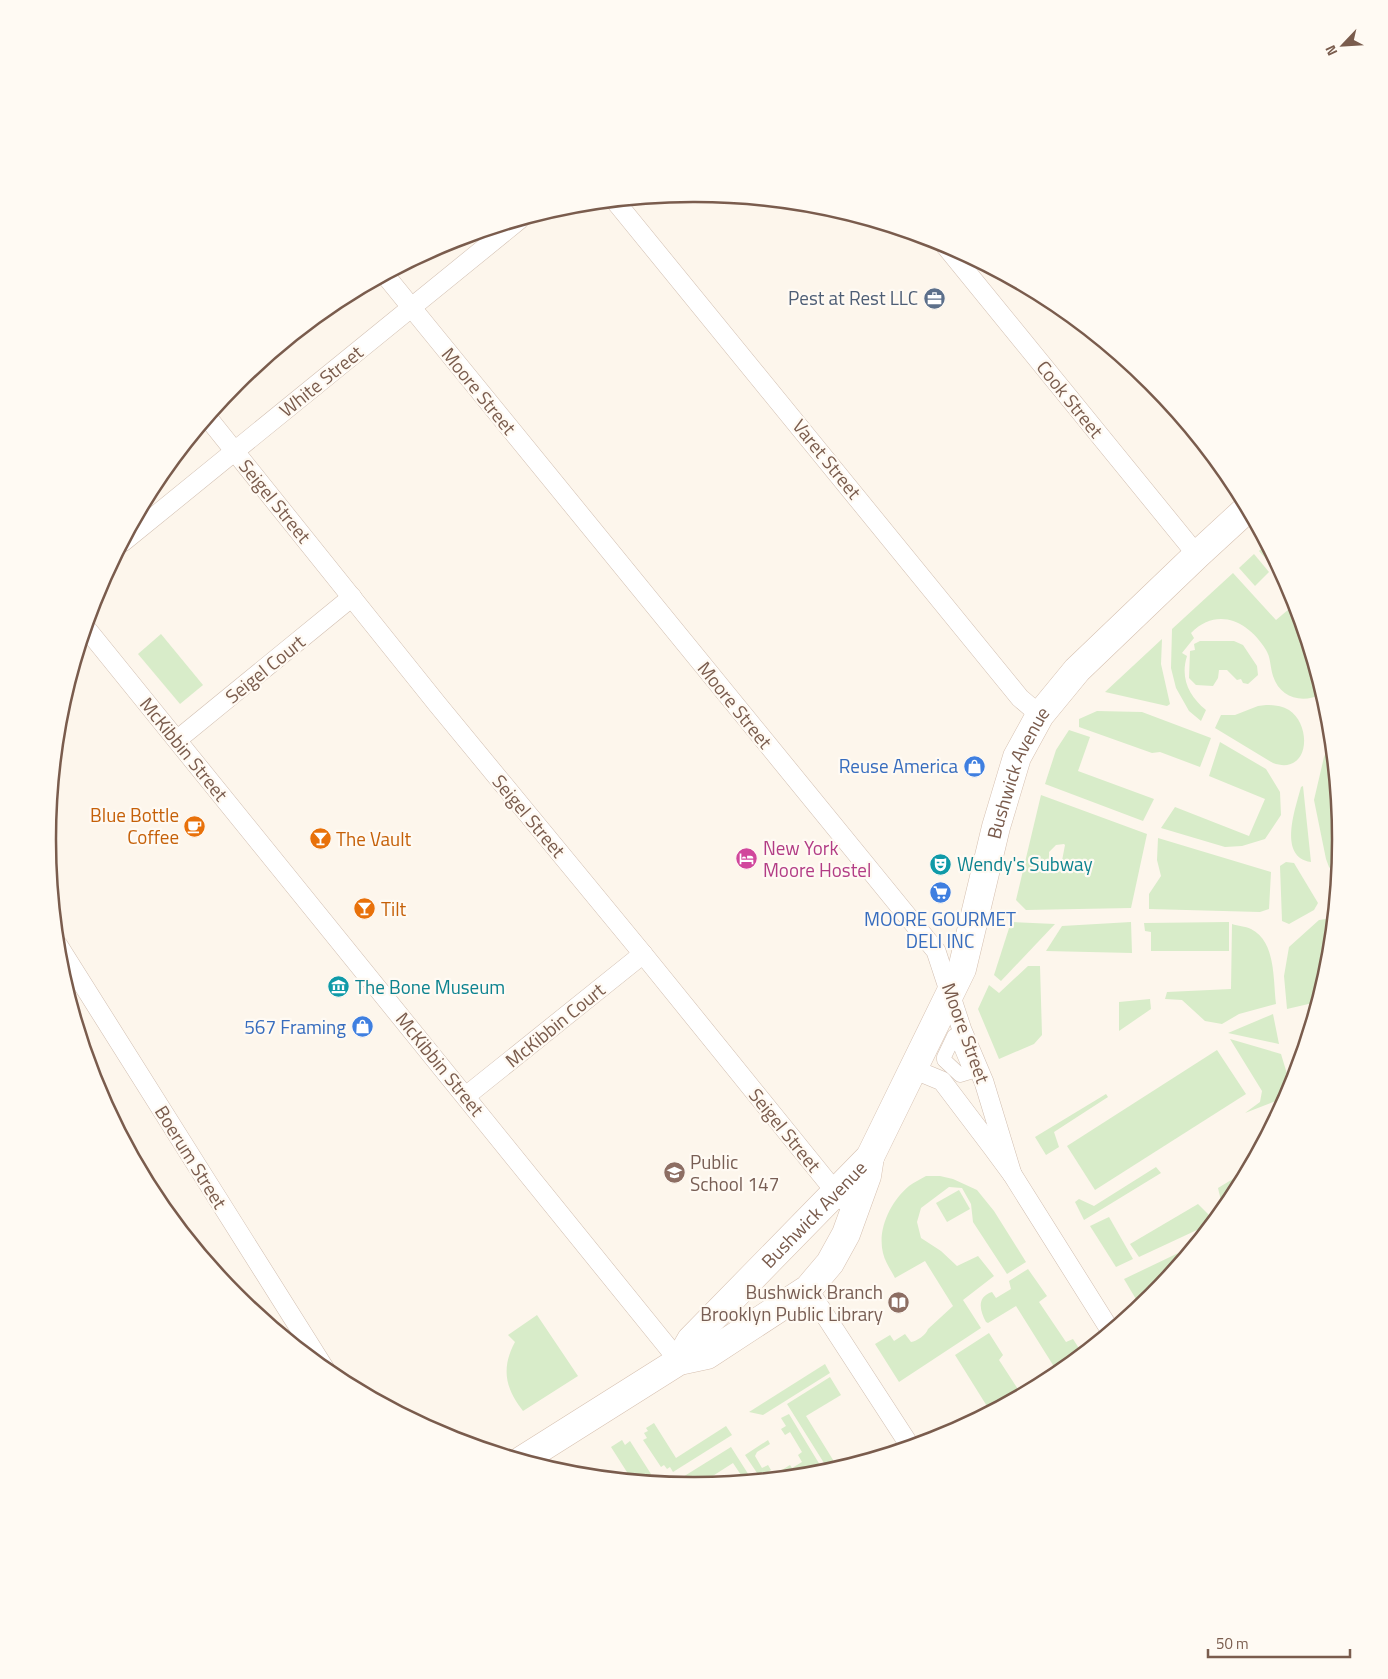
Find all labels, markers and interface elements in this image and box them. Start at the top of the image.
north arrow [1318,20,1368,70]
text: N [1319,42,1342,60]
place label: Pest at Rest LLC [788,283,918,312]
office icon: Pest at Rest LLC [922,286,946,310]
street label: White Street [272,337,369,424]
street label: Moore Street [435,341,524,441]
street label: Cook Street [1030,354,1111,444]
street label: Varet Street [786,412,869,505]
street label: Seigel Street [232,452,319,549]
street label: Seigel Court [218,627,311,710]
street label: Moore Street [691,655,780,755]
street label: McKibbin Street [133,690,236,807]
street label: Bushwick Avenue [979,699,1056,842]
place label: Reuse America [839,751,958,780]
shop icon: Reuse America [962,754,986,778]
street label: Seigel Street [486,768,573,864]
place label: Blue Bottle Coffee [90,800,179,851]
cafe icon: Blue Bottle Coffee [183,814,207,838]
place label: The Vault [336,824,412,853]
bar icon: The Vault [308,827,332,851]
place label: New York Moore Hostel [763,833,871,884]
hotel icon: New York Moore Hostel [735,847,759,871]
place label: Wendy's Subway [957,849,1093,878]
theatre icon: Wendy's Subway [929,852,953,876]
supermarket icon: MOORE GOURMET DELI INC [928,881,952,905]
place label: Tilt [381,894,407,923]
bar icon: Tilt [353,897,377,921]
place label: MOORE GOURMET DELI INC [864,904,1016,955]
place label: The Bone Museum [355,972,505,1001]
museum icon: The Bone Museum [327,975,351,999]
street label: McKibbin Court [498,975,611,1074]
street label: Moore Street [935,978,998,1087]
street label: McKibbin Street [389,1005,492,1122]
place label: 567 Framing [244,1012,346,1041]
shop icon: 567 Framing [350,1015,374,1039]
street label: Seigel Street [742,1081,829,1178]
street label: Boerum Street [148,1099,235,1214]
place label: Public School 147 [690,1147,779,1198]
street label: Bushwick Avenue [754,1154,873,1274]
school or university icon: Public School 147 [662,1161,686,1185]
place label: Bushwick Branch Brooklyn Public Library [700,1277,883,1328]
library icon: Bushwick Branch Brooklyn Public Library [887,1291,911,1315]
scale bar [1208,1626,1350,1658]
text: 50 m [1216,1632,1249,1655]

